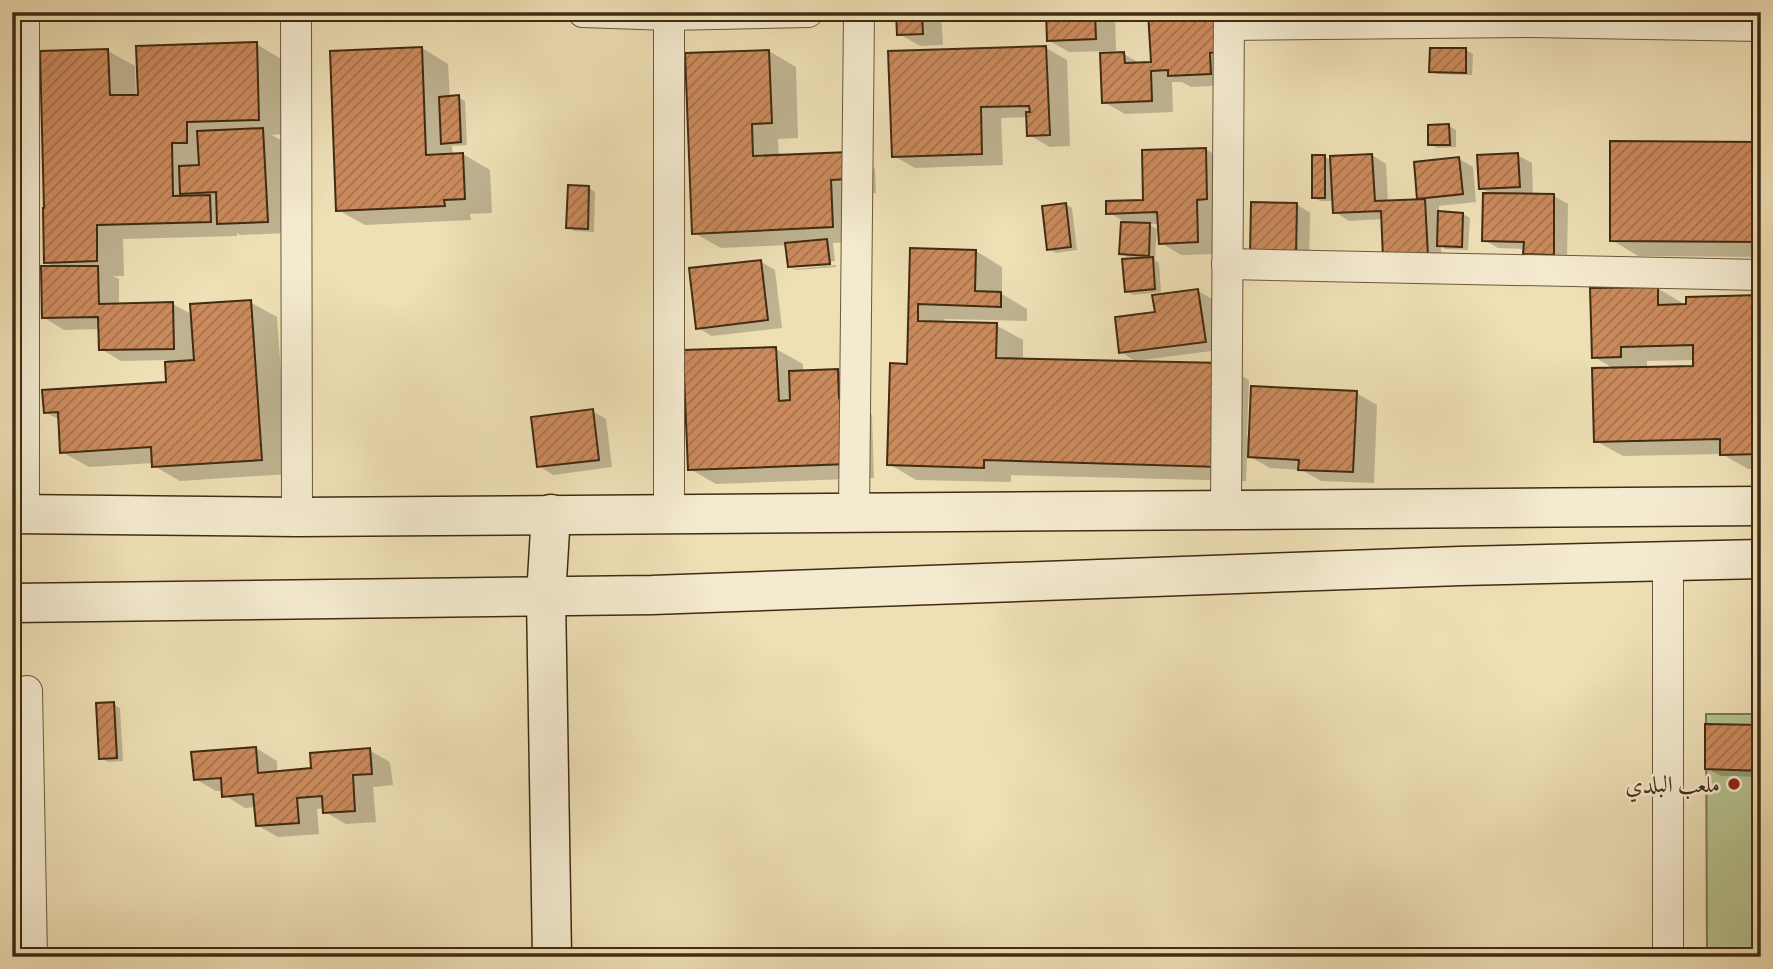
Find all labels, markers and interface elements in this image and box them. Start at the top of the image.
place label: ملعب البلدي [1625,771,1720,803]
marker: ملعب البلدي [1726,776,1742,792]

